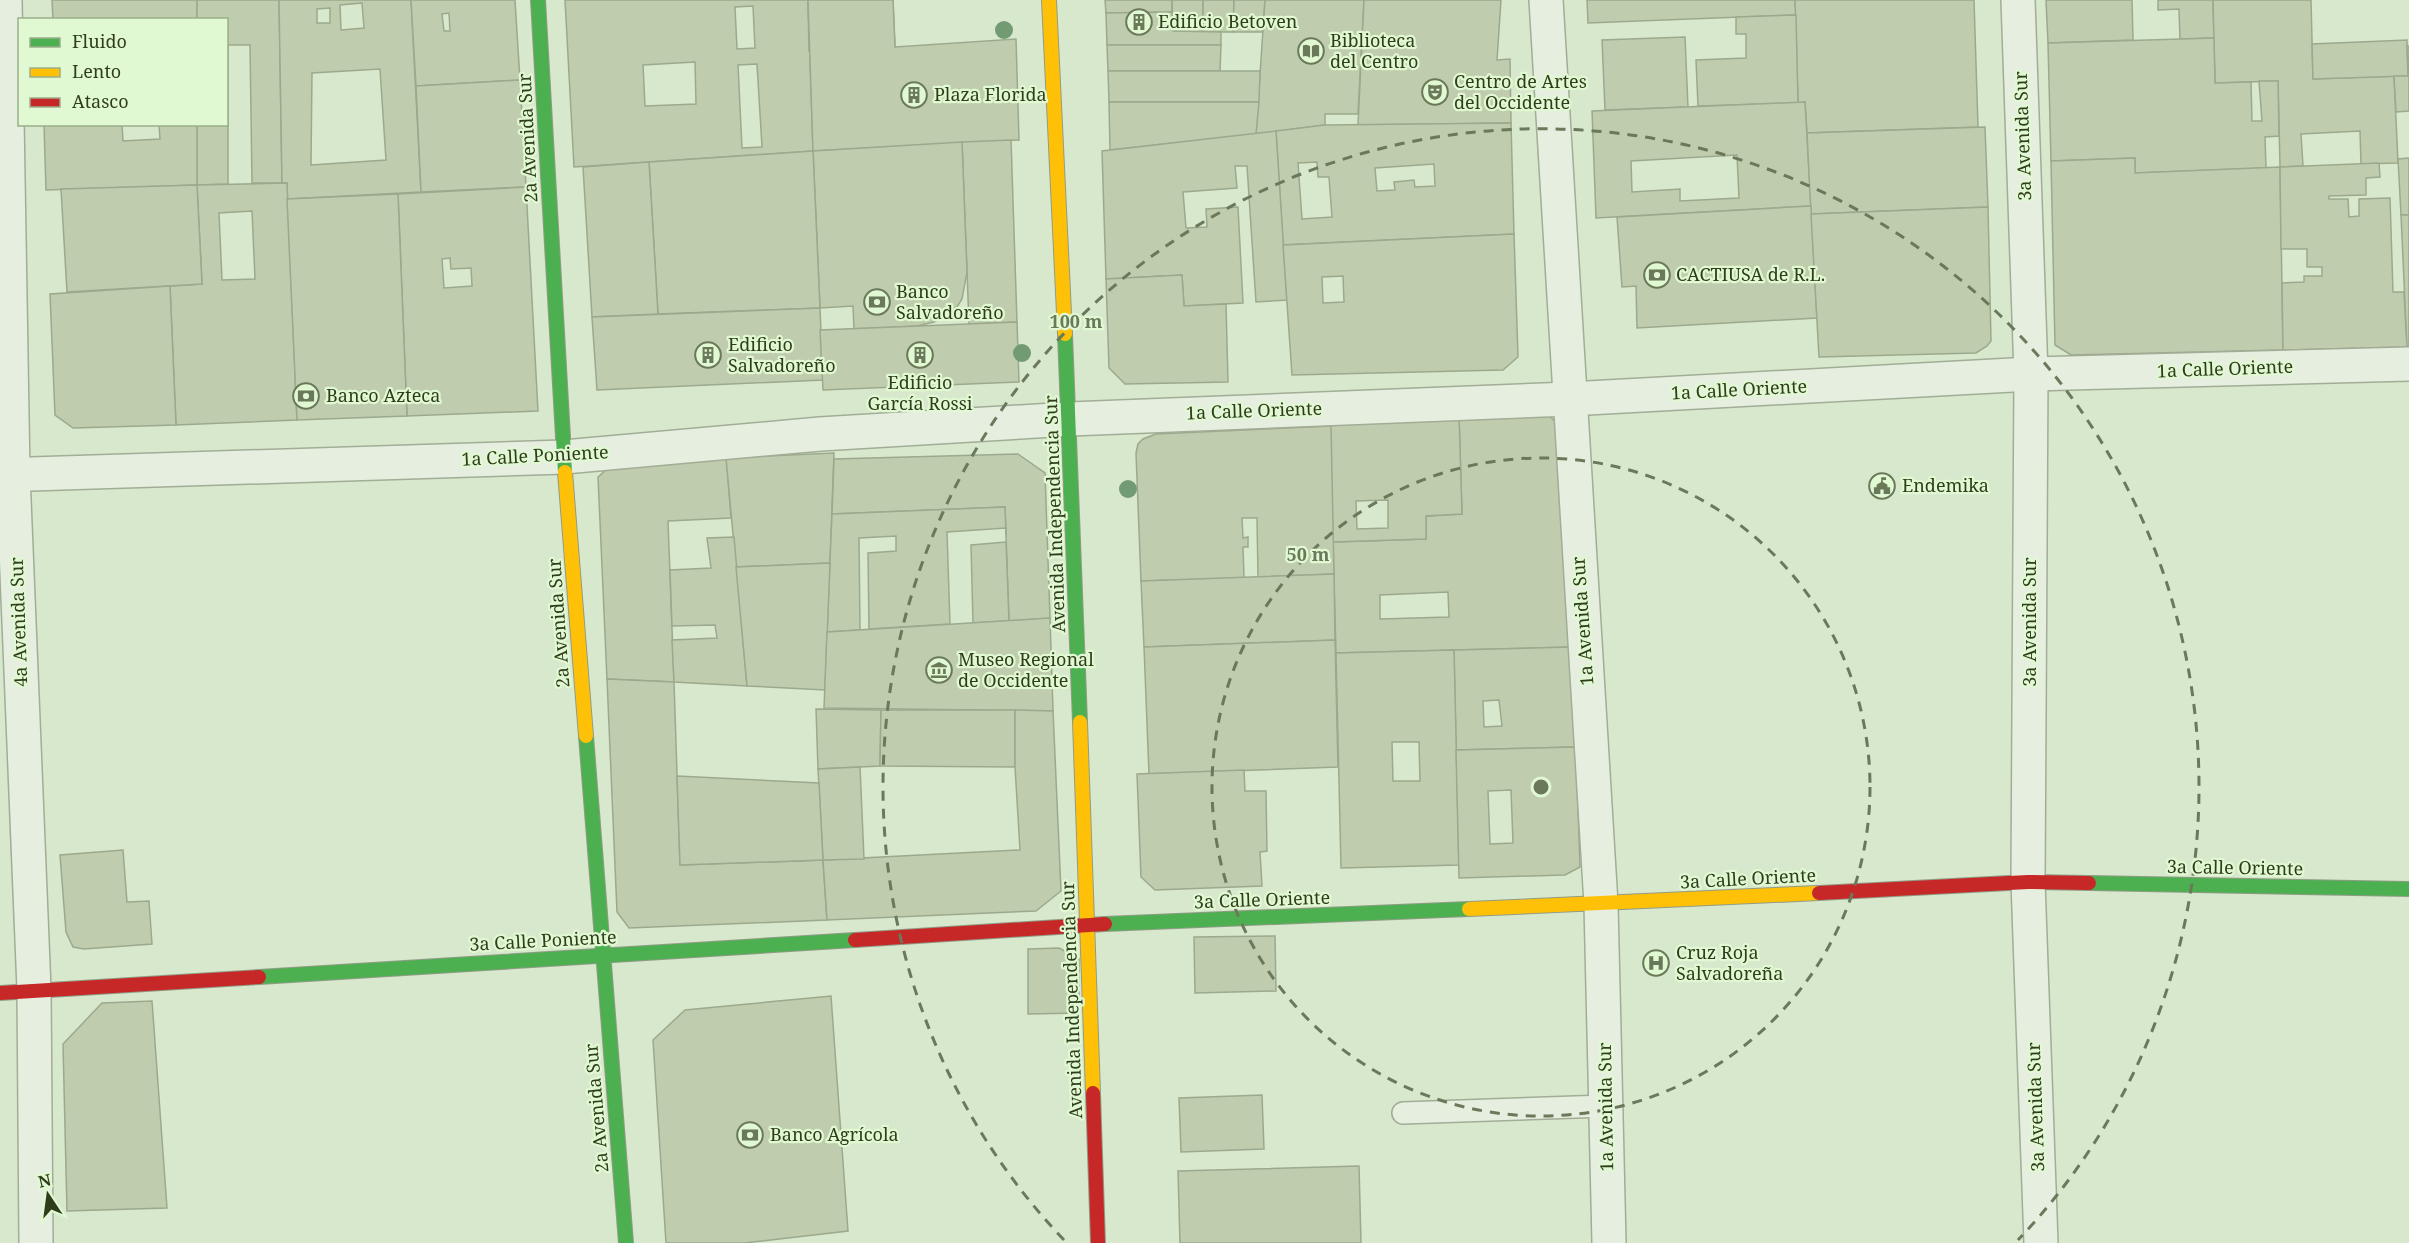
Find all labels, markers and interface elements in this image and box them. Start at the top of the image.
building icon: Edificio Betoven [1124,7,1154,37]
place label: Edificio Betoven [1158,9,1298,33]
legend [18,18,228,126]
place label: Biblioteca del Centro [1330,28,1418,73]
text: Fluido [72,29,127,53]
library icon: Biblioteca del Centro [1296,36,1326,66]
text: Lento [72,59,121,83]
place label: Centro de Artes del Occidente [1454,69,1587,114]
street label: 3a Avenida Sur [2008,70,2036,201]
street label: 2a Avenida Sur [512,72,542,203]
theatre icon: Centro de Artes del Occidente [1420,77,1450,107]
building icon: Plaza Florida [899,80,929,110]
place label: Plaza Florida [934,82,1047,106]
text: Atasco [72,89,129,113]
bank icon: CACTIUSA de R.L. [1642,260,1672,290]
place label: CACTIUSA de R.L. [1676,262,1825,286]
place label: Banco Salvadoreño [896,279,1004,324]
bank icon: Banco Salvadoreño [862,287,892,317]
text: 100 m [1050,309,1103,333]
place label: Edificio Salvadoreño [728,332,836,377]
building icon: Edificio Salvadoreño [693,340,723,370]
building icon: Edificio García Rossi [905,340,935,370]
street label: 1a Calle Oriente [2156,354,2294,382]
place label: Edificio García Rossi [867,370,973,415]
street label: 1a Calle Oriente [1670,373,1808,405]
bank icon: Banco Azteca [291,381,321,411]
place label: Banco Azteca [326,383,440,407]
street label: Avenida Independencia Sur [1038,394,1070,633]
street label: 1a Calle Oriente [1185,396,1323,424]
street label: 1a Calle Poniente [461,439,609,471]
public building icon: Endemika [1867,471,1897,501]
place label: Endemika [1902,473,1989,497]
text: 50 m [1287,542,1330,566]
street label: 1a Avenida Sur [1565,555,1598,686]
street label: 4a Avenida Sur [4,556,32,687]
street label: 2a Avenida Sur [541,557,574,688]
street label: 3a Avenida Sur [2017,557,2041,687]
place label: Museo Regional de Occidente [958,647,1094,692]
museum icon: Museo Regional de Occidente [924,655,954,685]
centre of rings [1531,777,1551,797]
street label: 3a Calle Oriente [2167,854,2303,880]
street label: 3a Calle Oriente [1679,862,1817,894]
street label: Avenida Independencia Sur [1055,880,1087,1119]
street label: 3a Calle Oriente [1193,885,1331,913]
street label: 3a Calle Poniente [469,924,617,956]
place label: Cruz Roja Salvadoreña [1676,940,1783,985]
hospital icon: Cruz Roja Salvadoreña [1641,948,1671,978]
street label: 3a Avenida Sur [2021,1041,2049,1172]
street label: 2a Avenida Sur [578,1042,614,1174]
street label: 1a Avenida Sur [1592,1042,1618,1172]
bank icon: Banco Agrícola [735,1120,765,1150]
place label: Banco Agrícola [770,1122,899,1146]
north arrow [18,1165,78,1225]
text: N [36,1168,54,1193]

